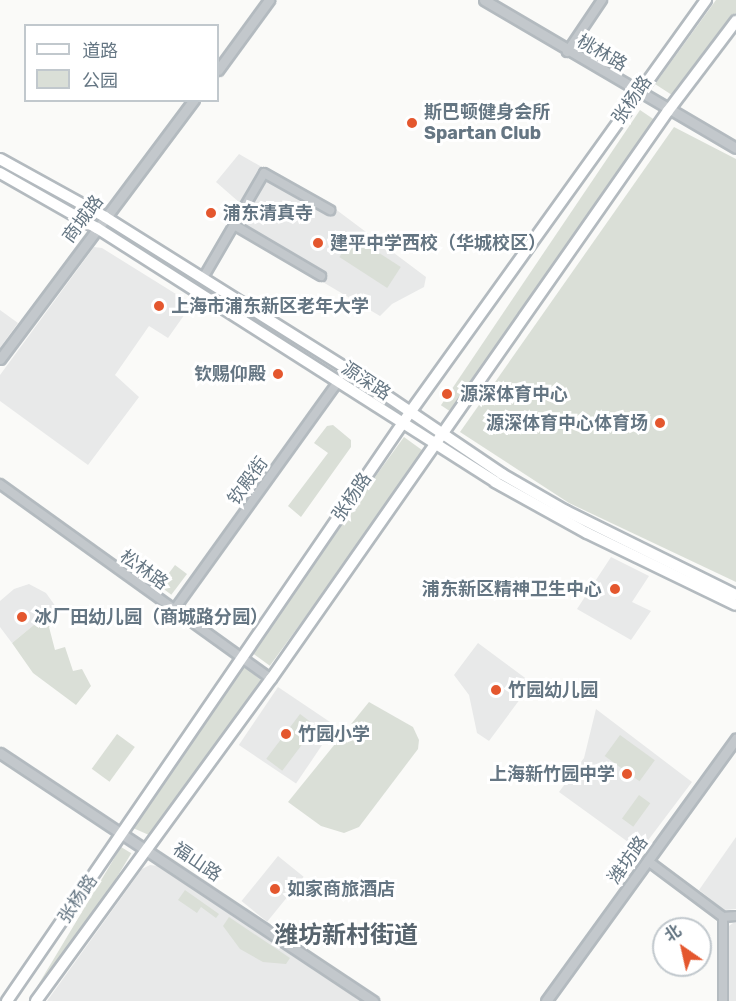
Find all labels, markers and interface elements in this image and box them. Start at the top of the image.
legend [24,24,219,102]
street label: 桃林路 [573,30,631,76]
text: 道路 [82,40,118,62]
text: 公园 [82,70,118,92]
street label: 张杨路 [608,72,656,128]
place label: 斯巴顿健身会所 Spartan Club [424,102,550,144]
marker: 斯巴顿健身会所 Spartan Club [405,116,419,130]
street label: 商城路 [58,191,108,247]
place label: 浦东清真寺 [223,202,313,224]
marker: 浦东清真寺 [204,206,218,220]
place label: 建平中学西校（华城校区） [330,232,546,254]
marker: 建平中学西校（华城校区） [311,236,325,250]
place label: 上海市浦东新区老年大学 [171,295,369,317]
marker: 上海市浦东新区老年大学 [152,299,166,313]
street label: 源深路 [337,357,395,405]
place label: 钦赐仰殿 [194,363,266,385]
marker: 钦赐仰殿 [271,367,285,381]
place label: 源深体育中心 [460,383,568,405]
marker: 源深体育中心 [438,385,456,403]
place label: 源深体育中心体育场 [486,412,648,434]
marker: 源深体育中心体育场 [653,416,667,430]
street label: 钦殿街 [223,453,273,509]
street label: 张杨路 [328,469,376,525]
street label: 松林路 [116,545,172,595]
place label: 浦东新区精神卫生中心 [422,578,602,600]
marker: 浦东新区精神卫生中心 [606,580,624,598]
place label: 冰厂田幼儿园（商城路分园） [34,606,268,628]
marker: 冰厂田幼儿园（商城路分园） [15,610,29,624]
place label: 竹园幼儿园 [508,679,598,701]
marker: 竹园幼儿园 [489,683,503,697]
place label: 竹园小学 [298,723,370,745]
marker: 竹园小学 [279,727,293,741]
place label: 上海新竹园中学 [489,763,615,785]
marker: 上海新竹园中学 [620,767,634,781]
street label: 潍坊路 [603,832,653,888]
street label: 福山路 [169,838,225,886]
street label: 张杨路 [54,871,102,927]
place label: 如家商旅酒店 [287,878,395,900]
marker: 如家商旅酒店 [268,882,282,896]
north arrow [652,917,712,977]
text: 北 [661,921,685,946]
district label: 潍坊新村街道 [274,922,418,950]

